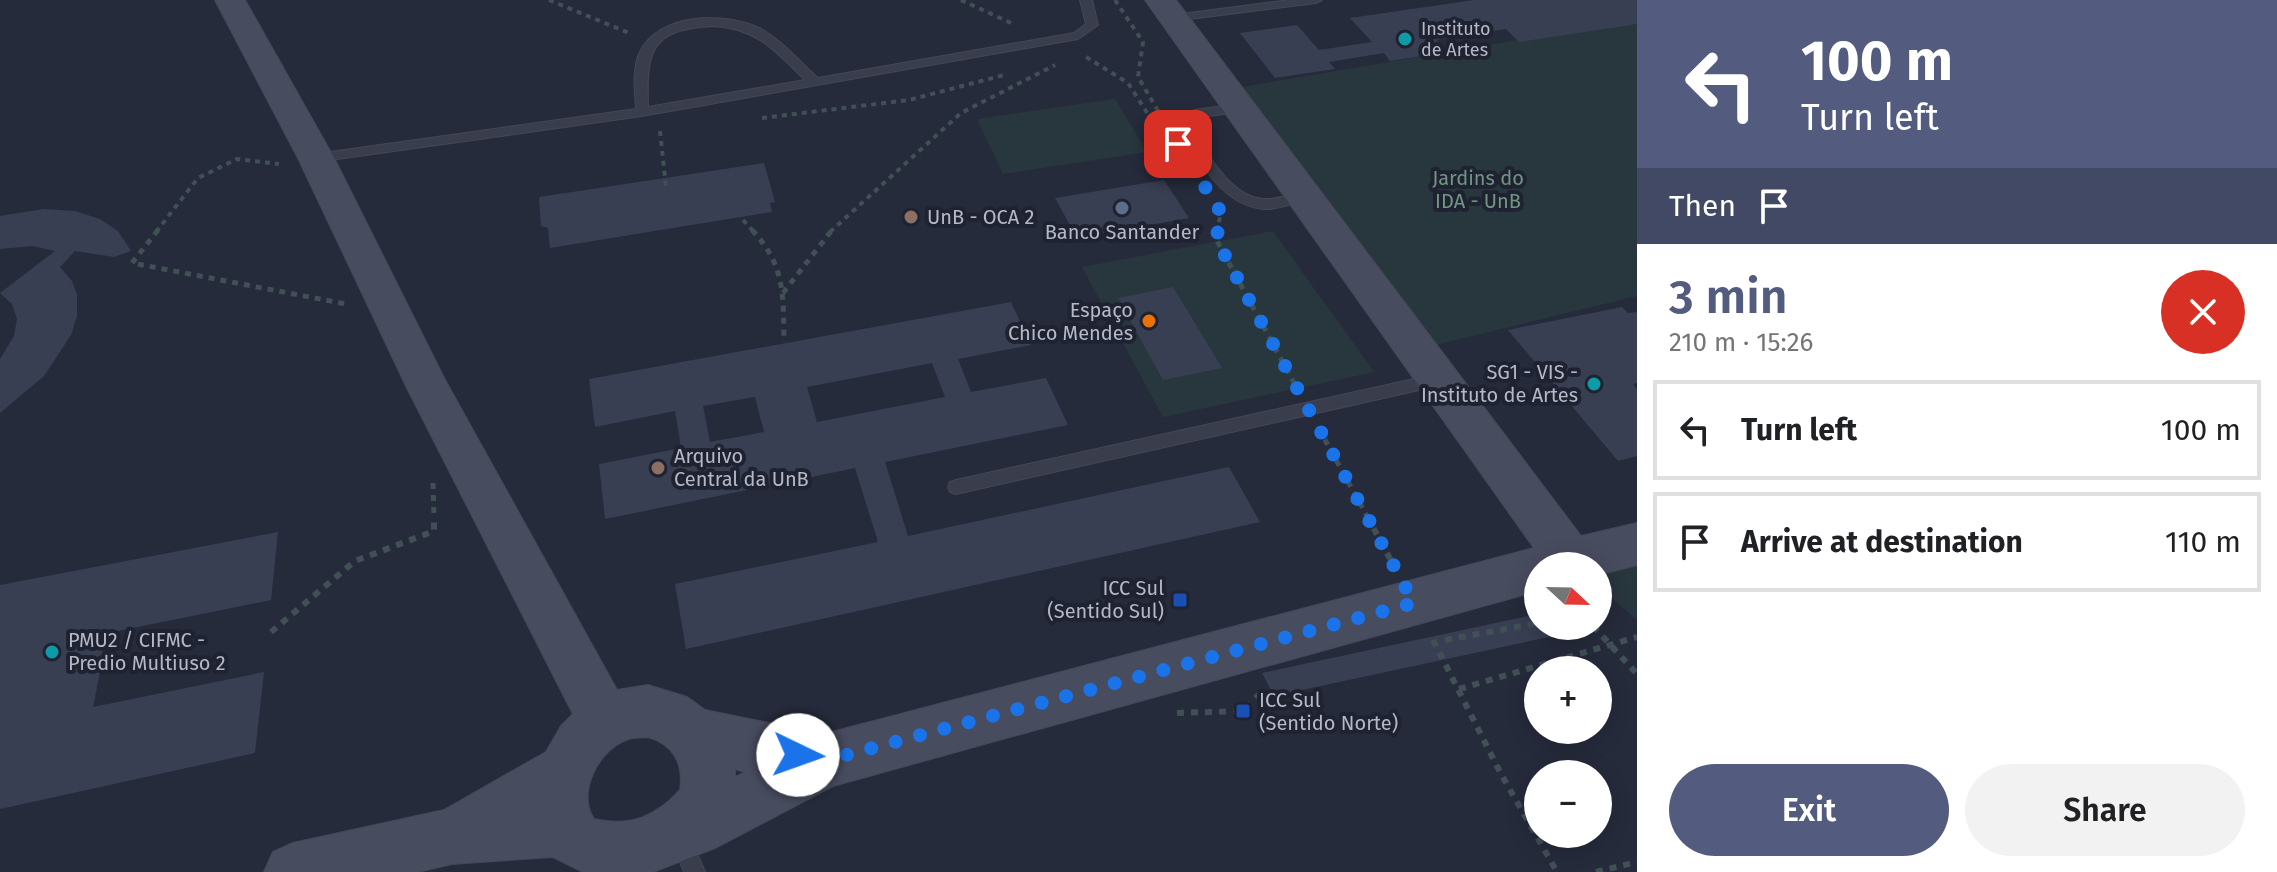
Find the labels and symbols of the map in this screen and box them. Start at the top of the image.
place label: Instituto de Artes [1421,18,1491,61]
marker: Instituto de Artes [1396,30,1414,48]
pin [1144,110,1212,178]
park label: Jardins do IDA - UnB [1432,166,1524,213]
marker: Banco Santander [1113,199,1131,217]
place label: UnB - OCA 2 [927,205,1034,229]
marker: UnB - OCA 2 [902,208,920,226]
place label: Banco Santander [1045,220,1200,244]
place label: Espaço Chico Mendes [1008,298,1133,345]
marker: Espaço Chico Mendes [1140,312,1158,330]
place label: SG1 - VIS - Instituto de Artes [1421,360,1578,407]
marker: SG1 - VIS - Instituto de Artes [1585,375,1603,393]
place label: Arquivo Central da UnB [674,444,809,491]
marker: Arquivo Central da UnB [649,459,667,477]
north arrow [1524,552,1612,640]
place label: ICC Sul (Sentido Sul) [1047,576,1164,623]
marker: ICC Sul (Sentido Sul) [1171,591,1189,609]
place label: PMU2 / CIFMC - Predio Multiuso 2 [68,628,226,675]
marker: PMU2 / CIFMC - Predio Multiuso 2 [43,643,61,661]
place label: ICC Sul (Sentido Norte) [1259,688,1398,735]
marker: ICC Sul (Sentido Norte) [1234,702,1252,720]
position arrow [756,713,840,797]

